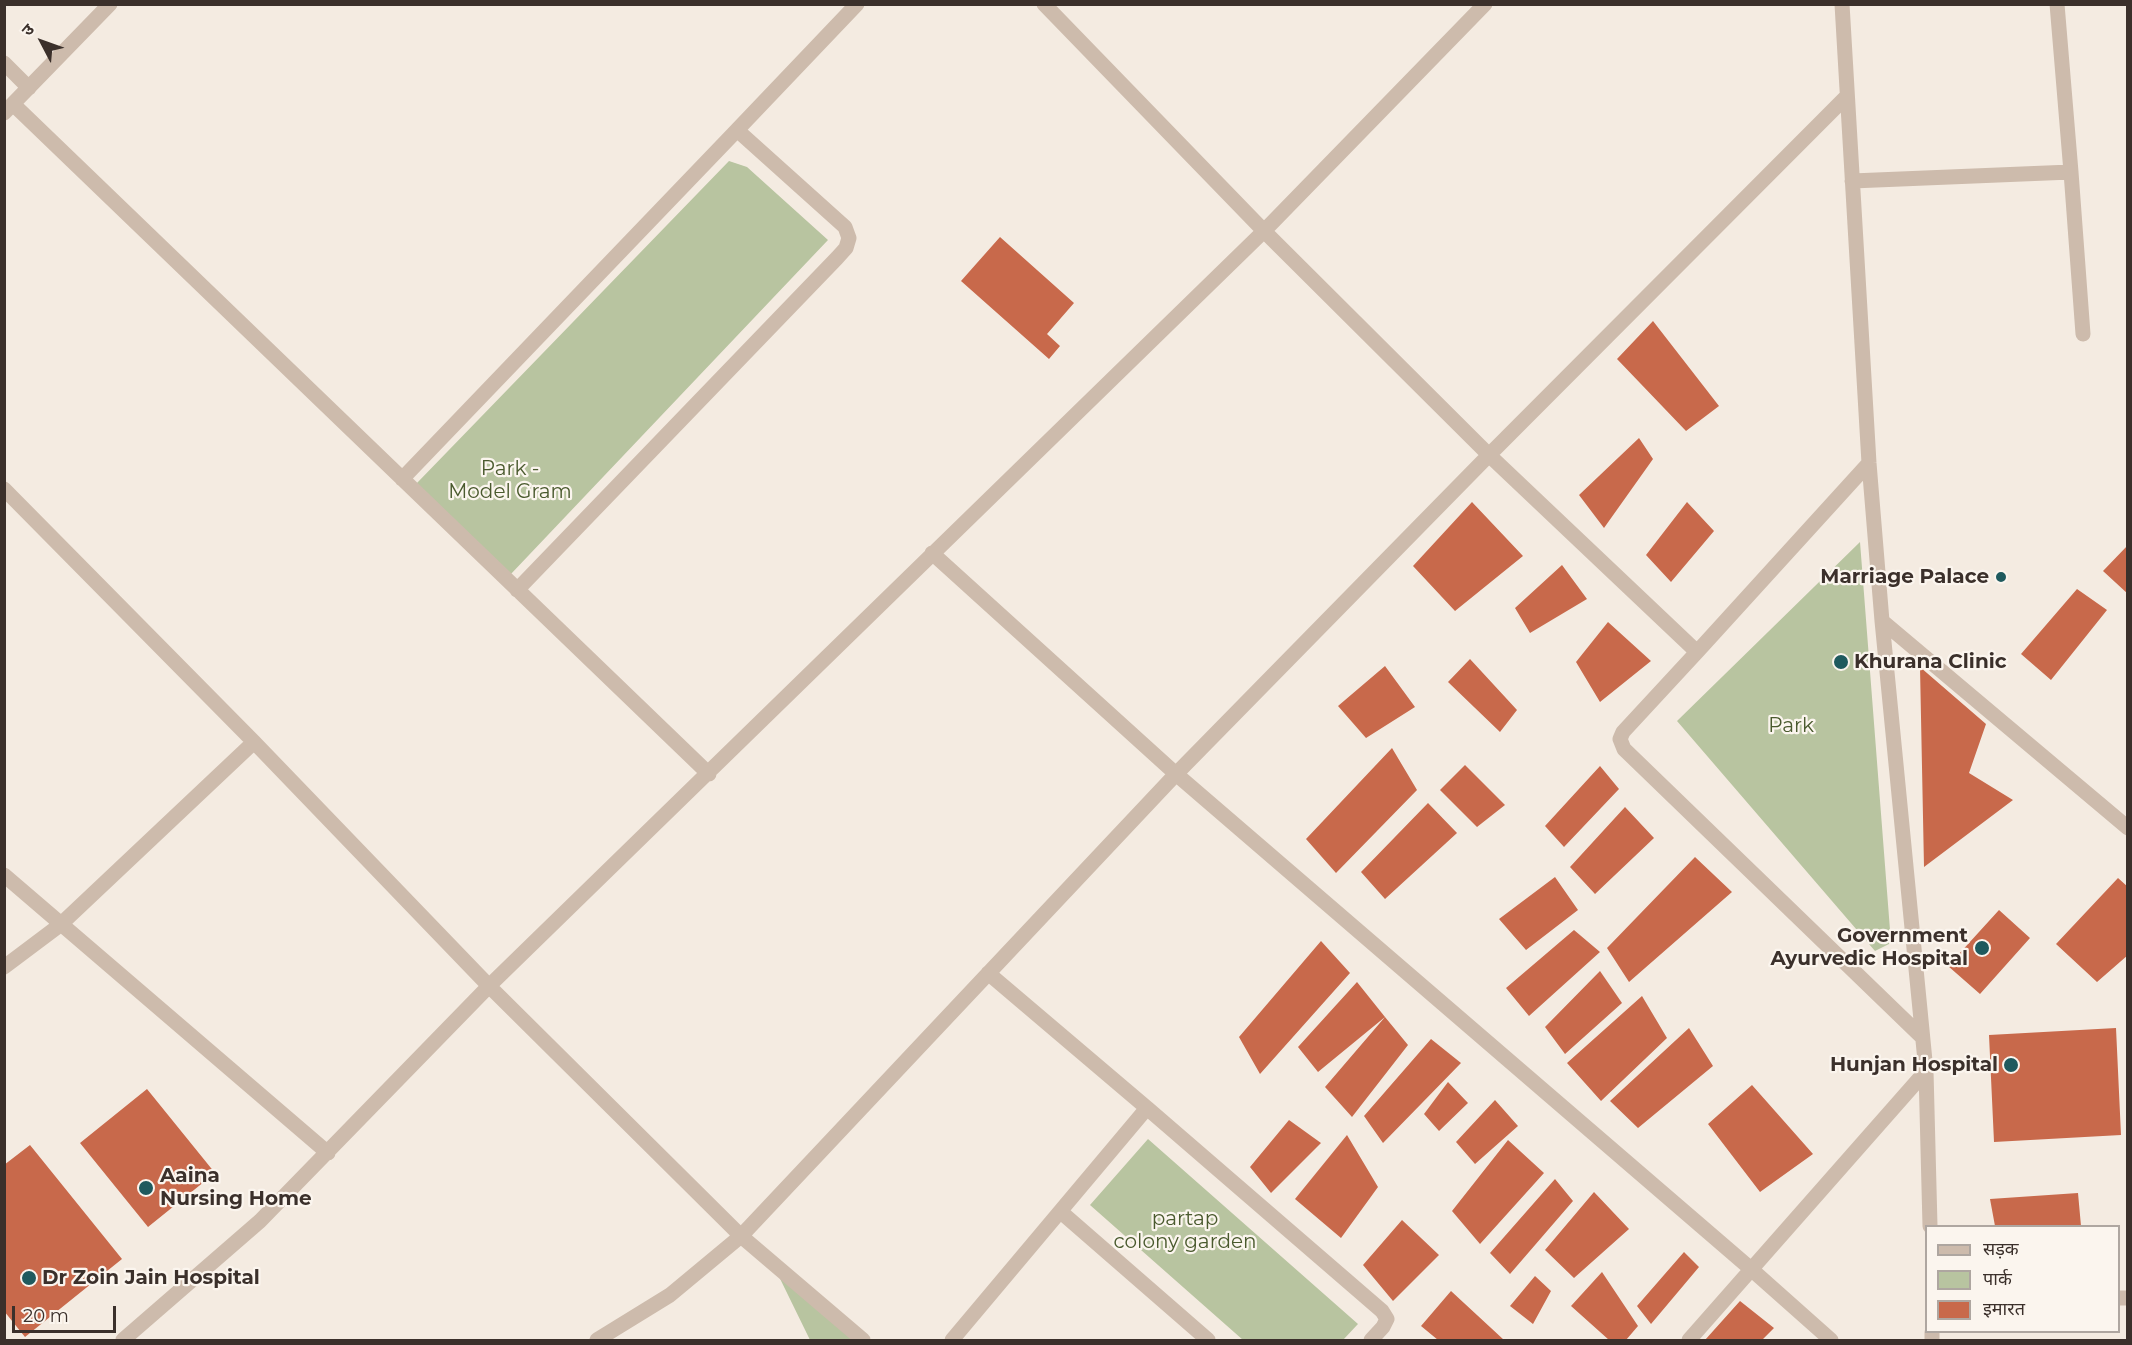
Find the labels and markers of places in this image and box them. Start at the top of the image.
place label: Marriage Palace [1820,565,1989,589]
marker: Marriage Palace [1994,570,2008,584]
place label: Khurana Clinic [1854,650,2007,674]
marker: Khurana Clinic [1832,653,1850,671]
place label: Government Ayurvedic Hospital [1771,924,1968,971]
marker: Government Ayurvedic Hospital [1973,939,1991,957]
place label: Hunjan Hospital [1830,1053,1998,1077]
marker: Hunjan Hospital [2002,1056,2020,1074]
place label: Aaina Nursing Home [160,1164,312,1211]
marker: Aaina Nursing Home [137,1179,155,1197]
place label: Dr Zoin Jain Hospital [42,1266,260,1290]
marker: Dr Zoin Jain Hospital [20,1269,38,1287]

